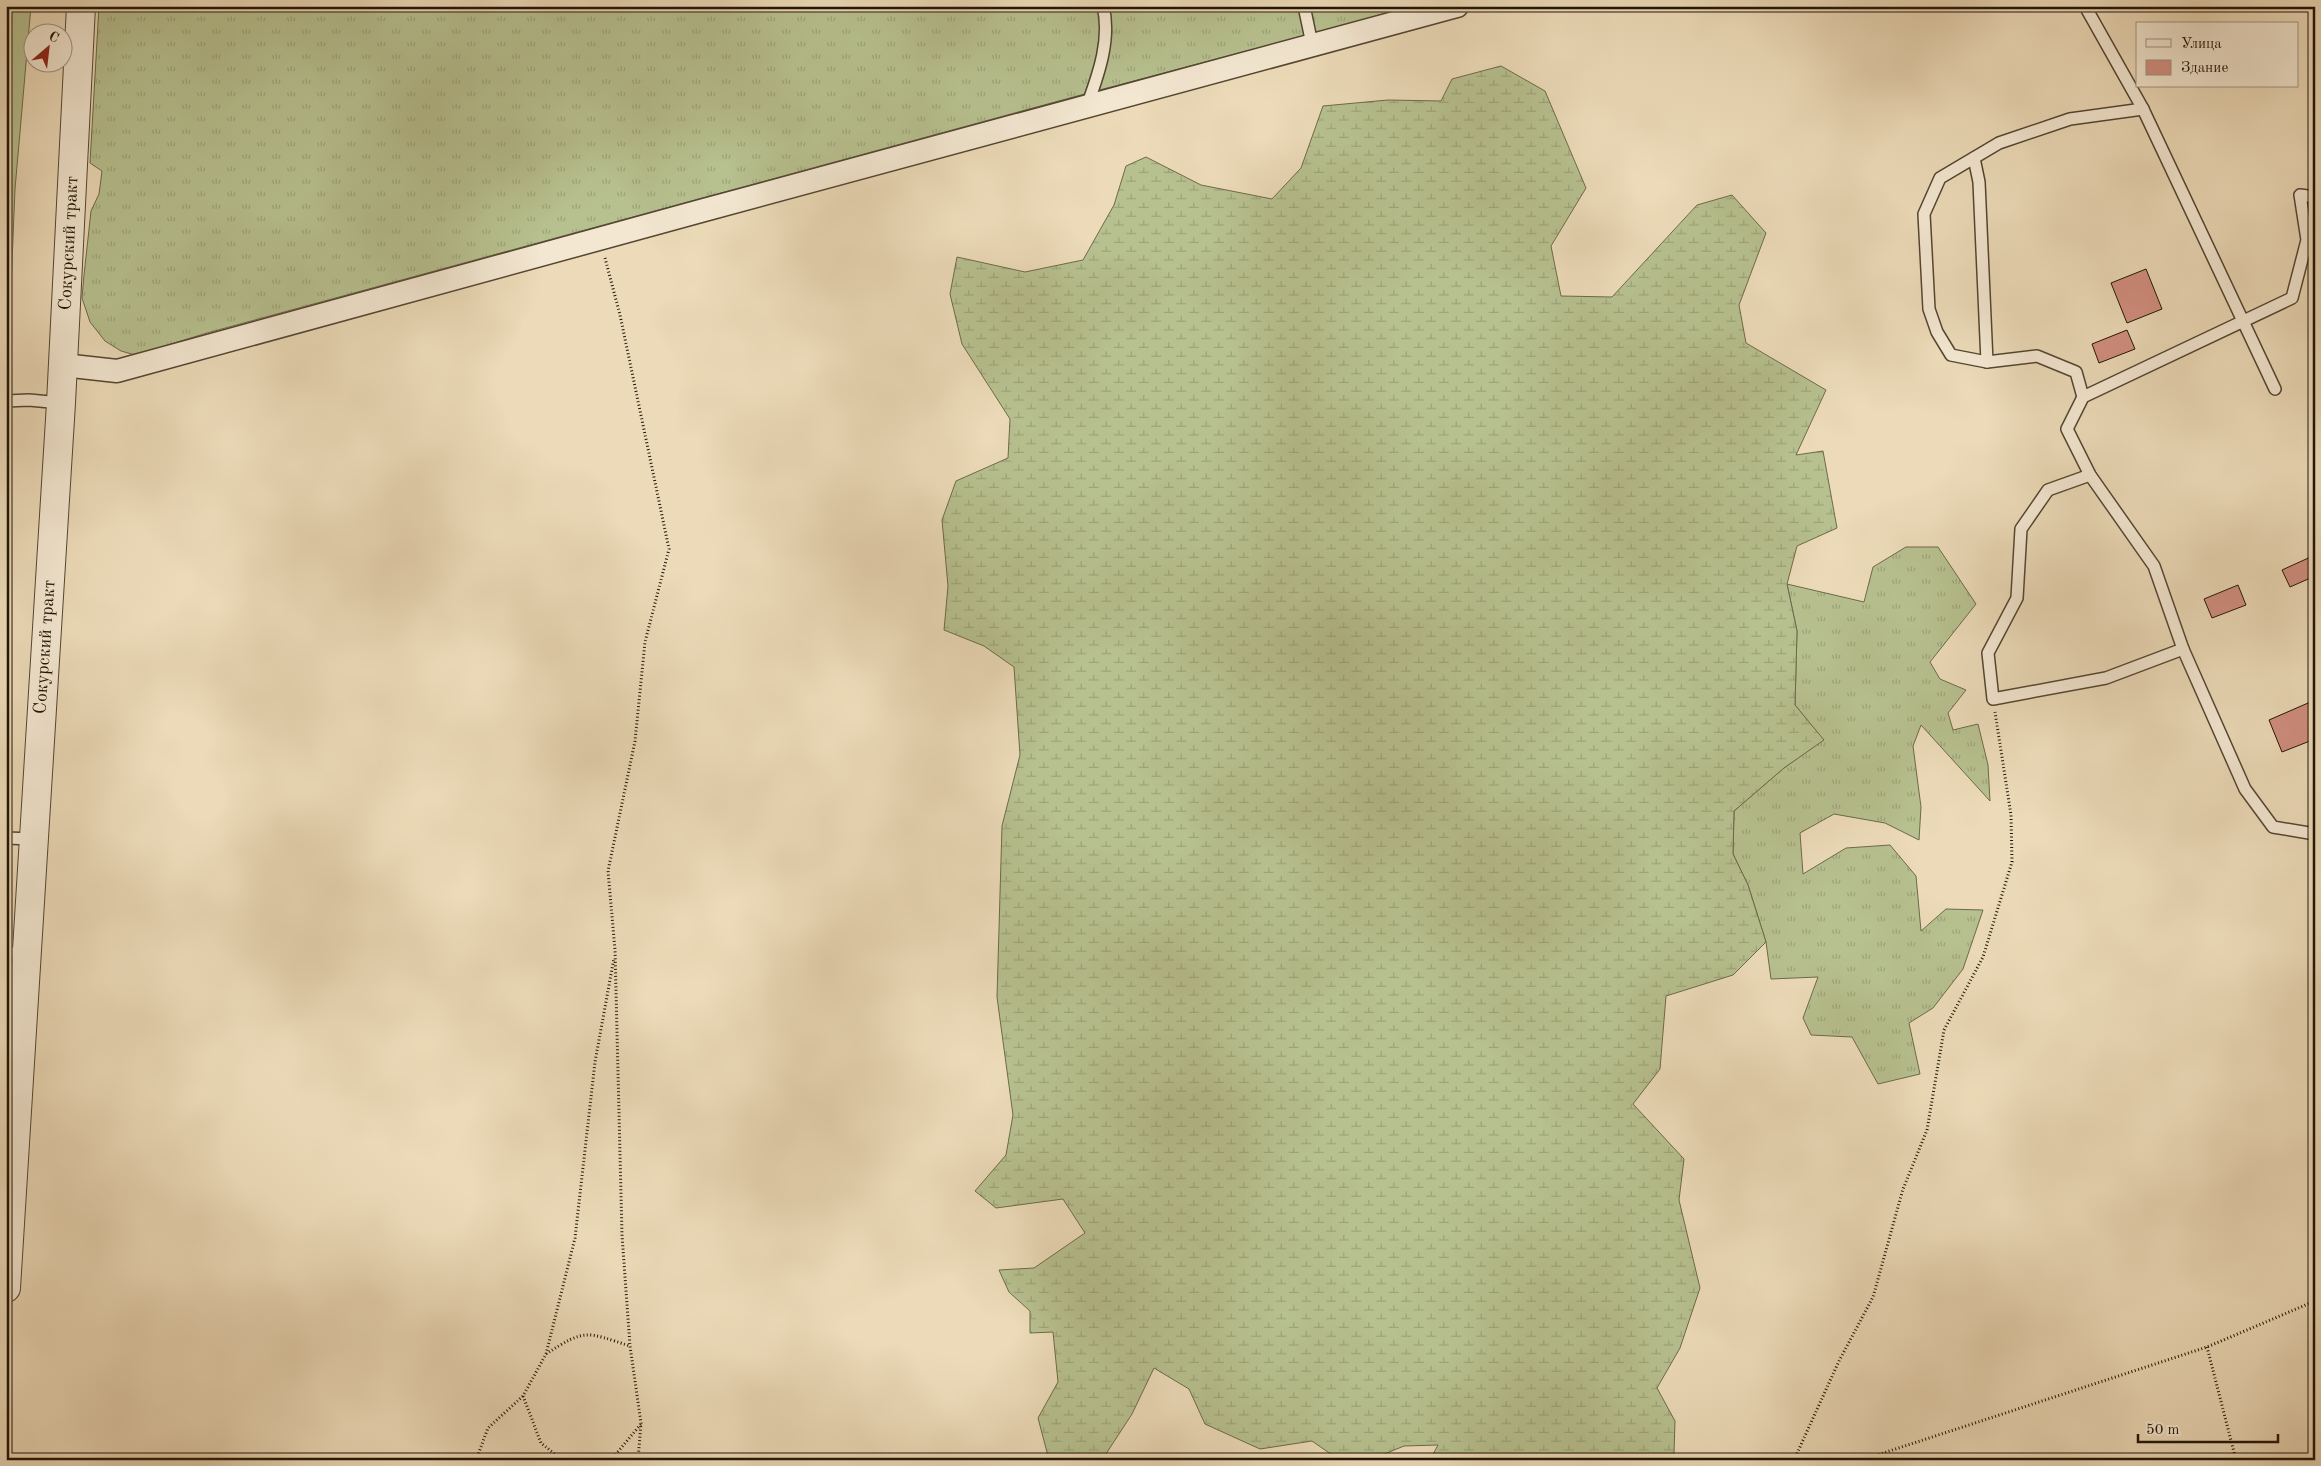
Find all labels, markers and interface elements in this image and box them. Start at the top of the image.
north arrow [22,22,72,72]
legend [2136,22,2298,88]
text: С [46,29,61,46]
text: Улица [2181,37,2222,52]
text: Здание [2181,61,2228,76]
street label: Сокурский тракт [56,175,82,311]
street label: Сокурский тракт [31,579,59,715]
scale bar [2138,1411,2278,1443]
text: 50 m [2146,1423,2180,1438]

